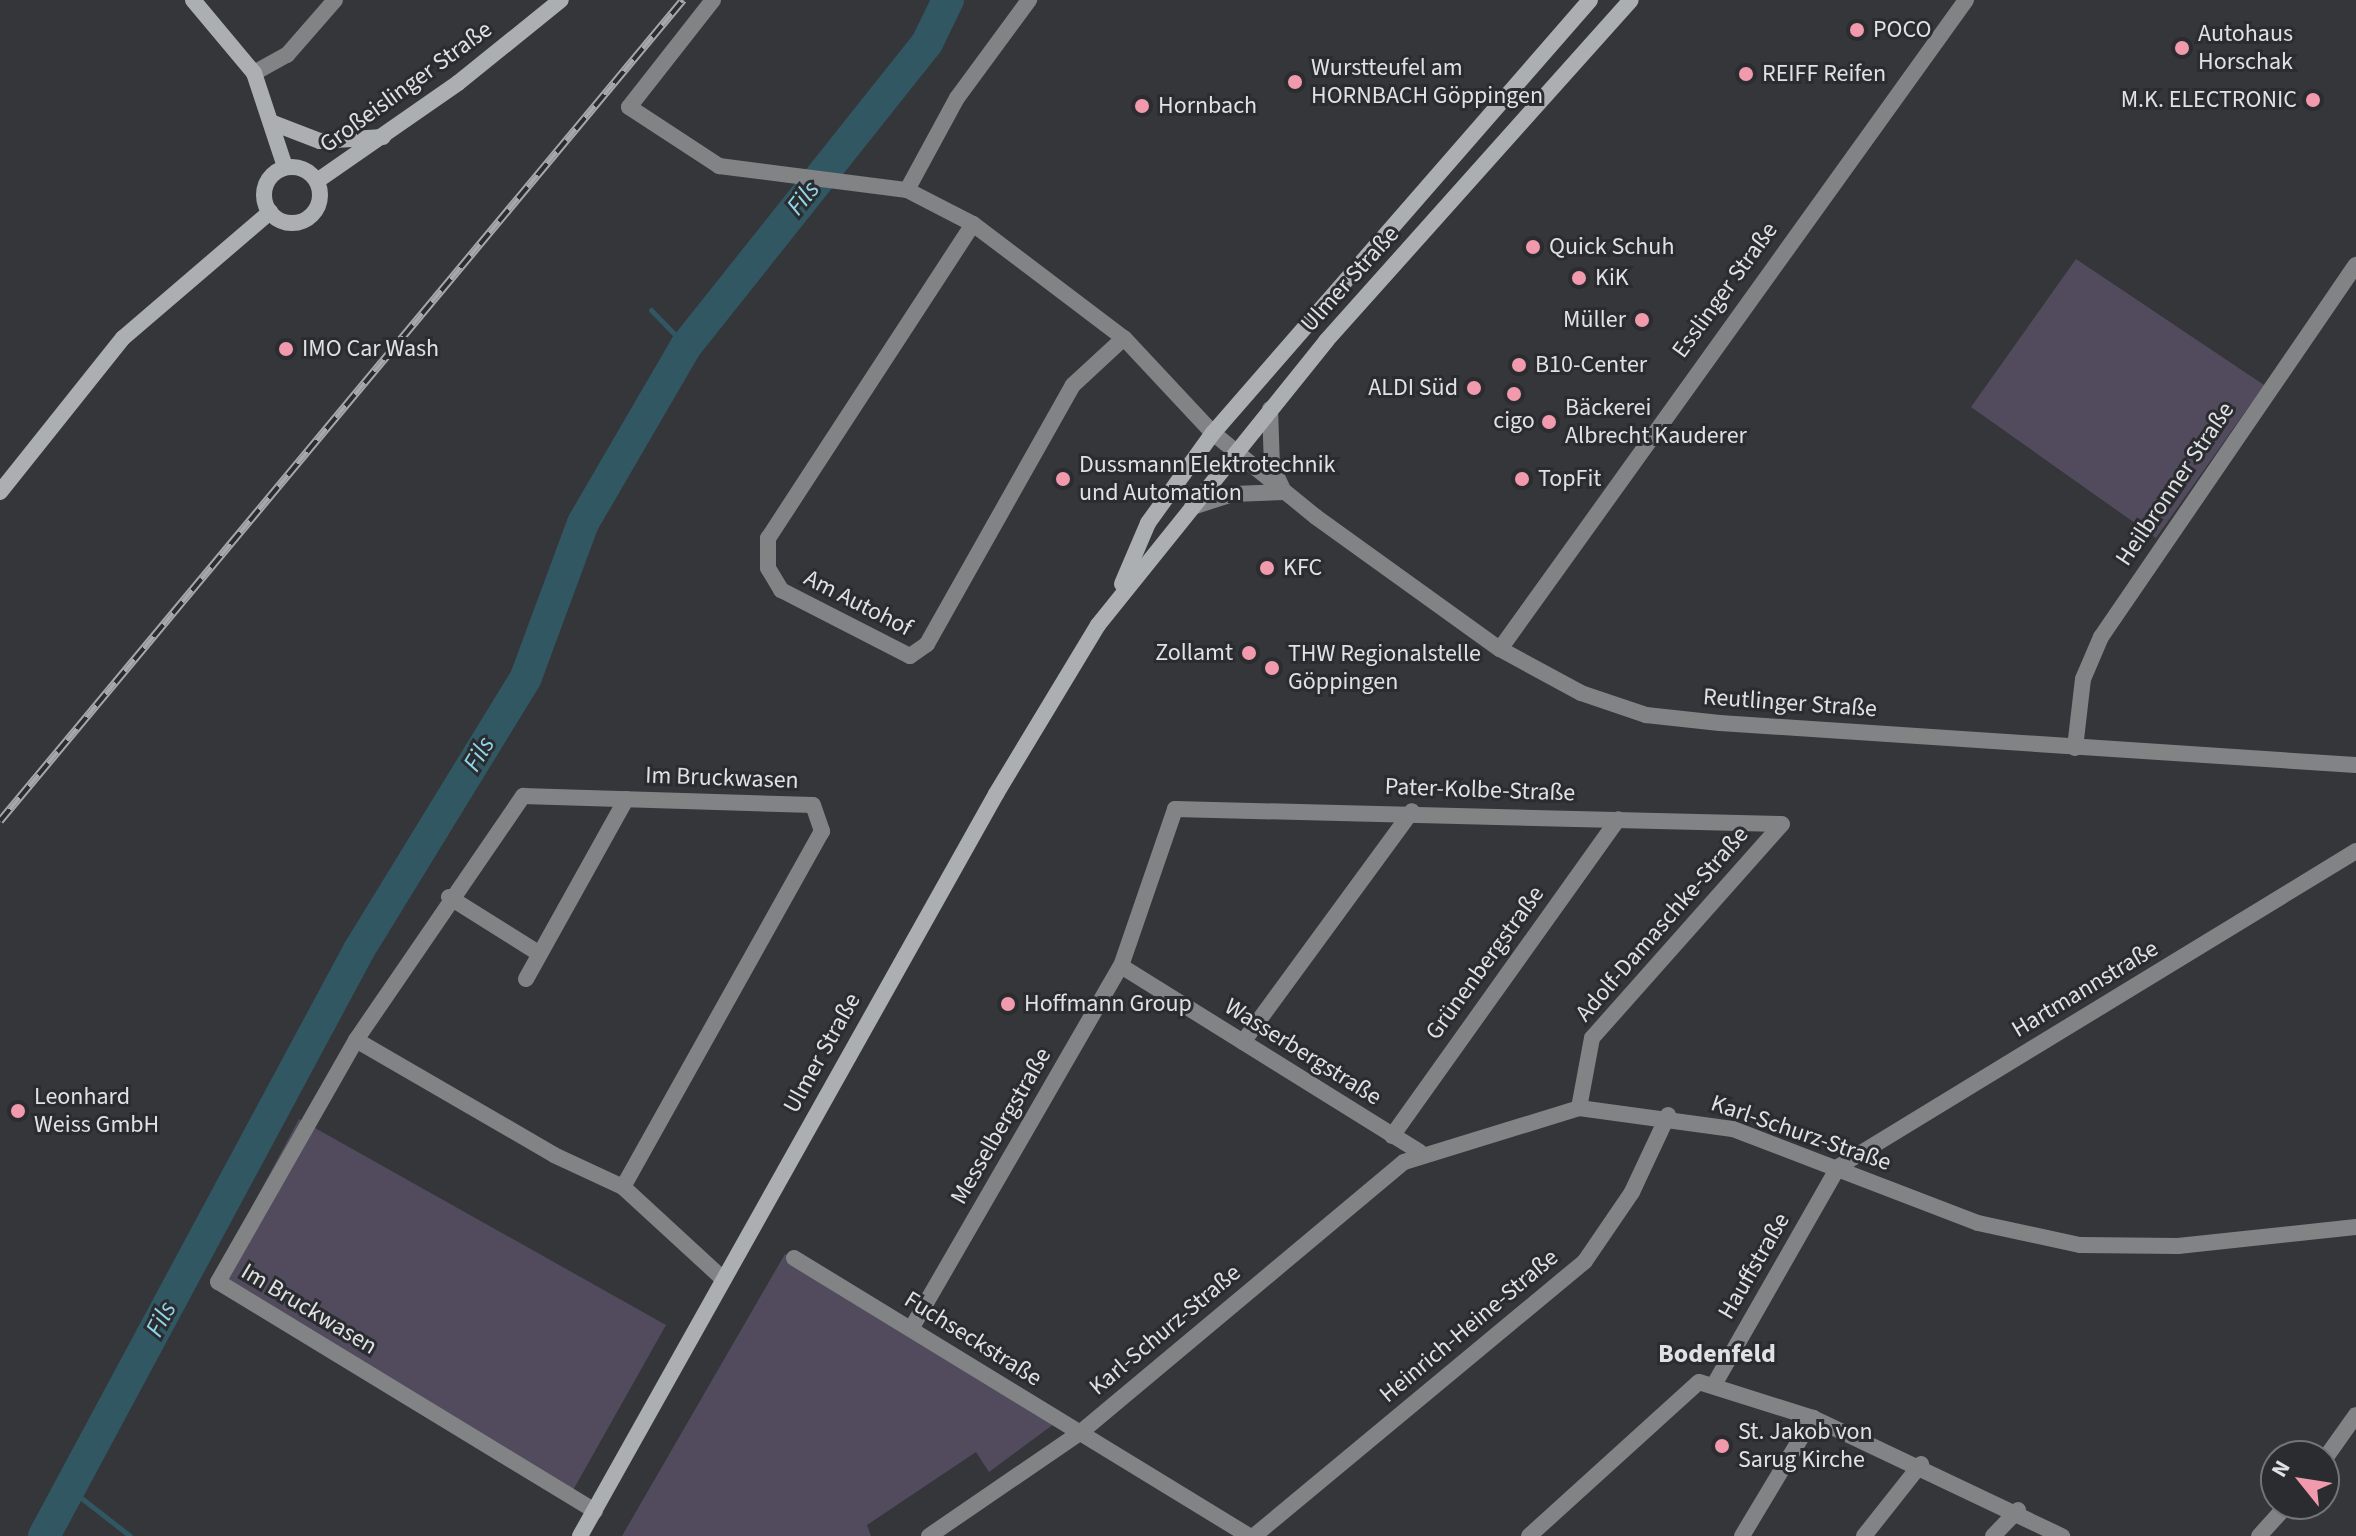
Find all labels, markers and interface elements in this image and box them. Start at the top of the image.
street label: Großeislinger Straße [314,15,498,159]
place label: POCO [1873,16,1931,44]
place label: Autohaus Horschak [2198,20,2293,76]
marker: POCO [1848,21,1866,39]
marker: Autohaus Horschak [2173,39,2191,57]
place label: Wurstteufel am HORNBACH Göppingen [1311,54,1543,110]
place label: REIFF Reifen [1762,60,1886,88]
marker: REIFF Reifen [1737,65,1755,83]
marker: Wurstteufel am HORNBACH Göppingen [1286,73,1304,91]
place label: M.K. ELECTRONIC [2121,86,2297,114]
marker: M.K. ELECTRONIC [2304,91,2322,109]
place label: Hornbach [1158,92,1257,120]
marker: Hornbach [1133,97,1151,115]
water label: Fils [780,174,826,222]
street label: Esslinger Straße [1666,217,1784,363]
street label: Ulmer Straße [1295,220,1405,338]
place label: Quick Schuh [1549,233,1674,261]
marker: Quick Schuh [1524,238,1542,256]
place label: KiK [1595,264,1629,292]
marker: KiK [1570,269,1588,287]
place label: Müller [1563,306,1626,334]
marker: Müller [1633,311,1651,329]
place label: IMO Car Wash [302,335,439,363]
marker: IMO Car Wash [277,340,295,358]
place label: B10-Center [1535,351,1647,379]
marker: B10-Center [1510,356,1528,374]
place label: ALDI Süd [1368,374,1458,402]
marker: ALDI Süd [1465,379,1483,397]
marker: cigo [1505,385,1523,403]
place label: Bäckerei Albrecht Kauderer [1565,394,1747,450]
street label: Heilbronner Straße [2110,397,2240,571]
place label: cigo [1493,407,1535,435]
marker: Bäckerei Albrecht Kauderer [1540,413,1558,431]
place label: Dussmann Elektrotechnik und Automation [1079,451,1335,507]
place label: TopFit [1538,465,1601,493]
marker: Dussmann Elektrotechnik und Automation [1054,470,1072,488]
marker: TopFit [1513,470,1531,488]
place label: KFC [1283,554,1322,582]
marker: KFC [1258,559,1276,577]
street label: Am Autohof [799,564,917,642]
place label: Zollamt [1155,639,1233,667]
place label: THW Regionalstelle Göppingen [1288,640,1481,696]
marker: Zollamt [1240,644,1258,662]
marker: THW Regionalstelle Göppingen [1263,659,1281,677]
street label: Reutlinger Straße [1702,683,1878,723]
water label: Fils [457,731,501,777]
street label: Im Bruckwasen [645,761,799,795]
street label: Pater-Kolbe-Straße [1384,772,1576,808]
street label: Adolf-Damaschke-Straße [1569,821,1755,1027]
street label: Grünenbergstraße [1420,881,1550,1045]
street label: Hartmannstraße [2007,934,2163,1044]
street label: Ulmer Straße [777,988,867,1118]
place label: Hoffmann Group [1024,990,1192,1018]
street label: Wasserbergstraße [1219,992,1387,1112]
marker: Hoffmann Group [999,995,1017,1013]
street label: Messelbergstraße [944,1043,1058,1209]
place label: Leonhard Weiss GmbH [34,1083,159,1139]
street label: Karl-Schurz-Straße [1707,1089,1895,1177]
marker: Leonhard Weiss GmbH [9,1102,27,1120]
street label: Hauffstraße [1712,1208,1796,1324]
street label: Heinrich-Heine-Straße [1374,1243,1564,1409]
street label: Im Bruckwasen [236,1257,382,1361]
street label: Karl-Schurz-Straße [1084,1258,1246,1402]
street label: Fuchseckstraße [899,1285,1047,1393]
water label: Fils [139,1296,183,1342]
district label: Bodenfeld [1658,1338,1776,1370]
place label: St. Jakob von Sarug Kirche [1738,1418,1873,1474]
marker: St. Jakob von Sarug Kirche [1713,1437,1731,1455]
north arrow [2260,1440,2340,1520]
text: N [2263,1455,2298,1483]

